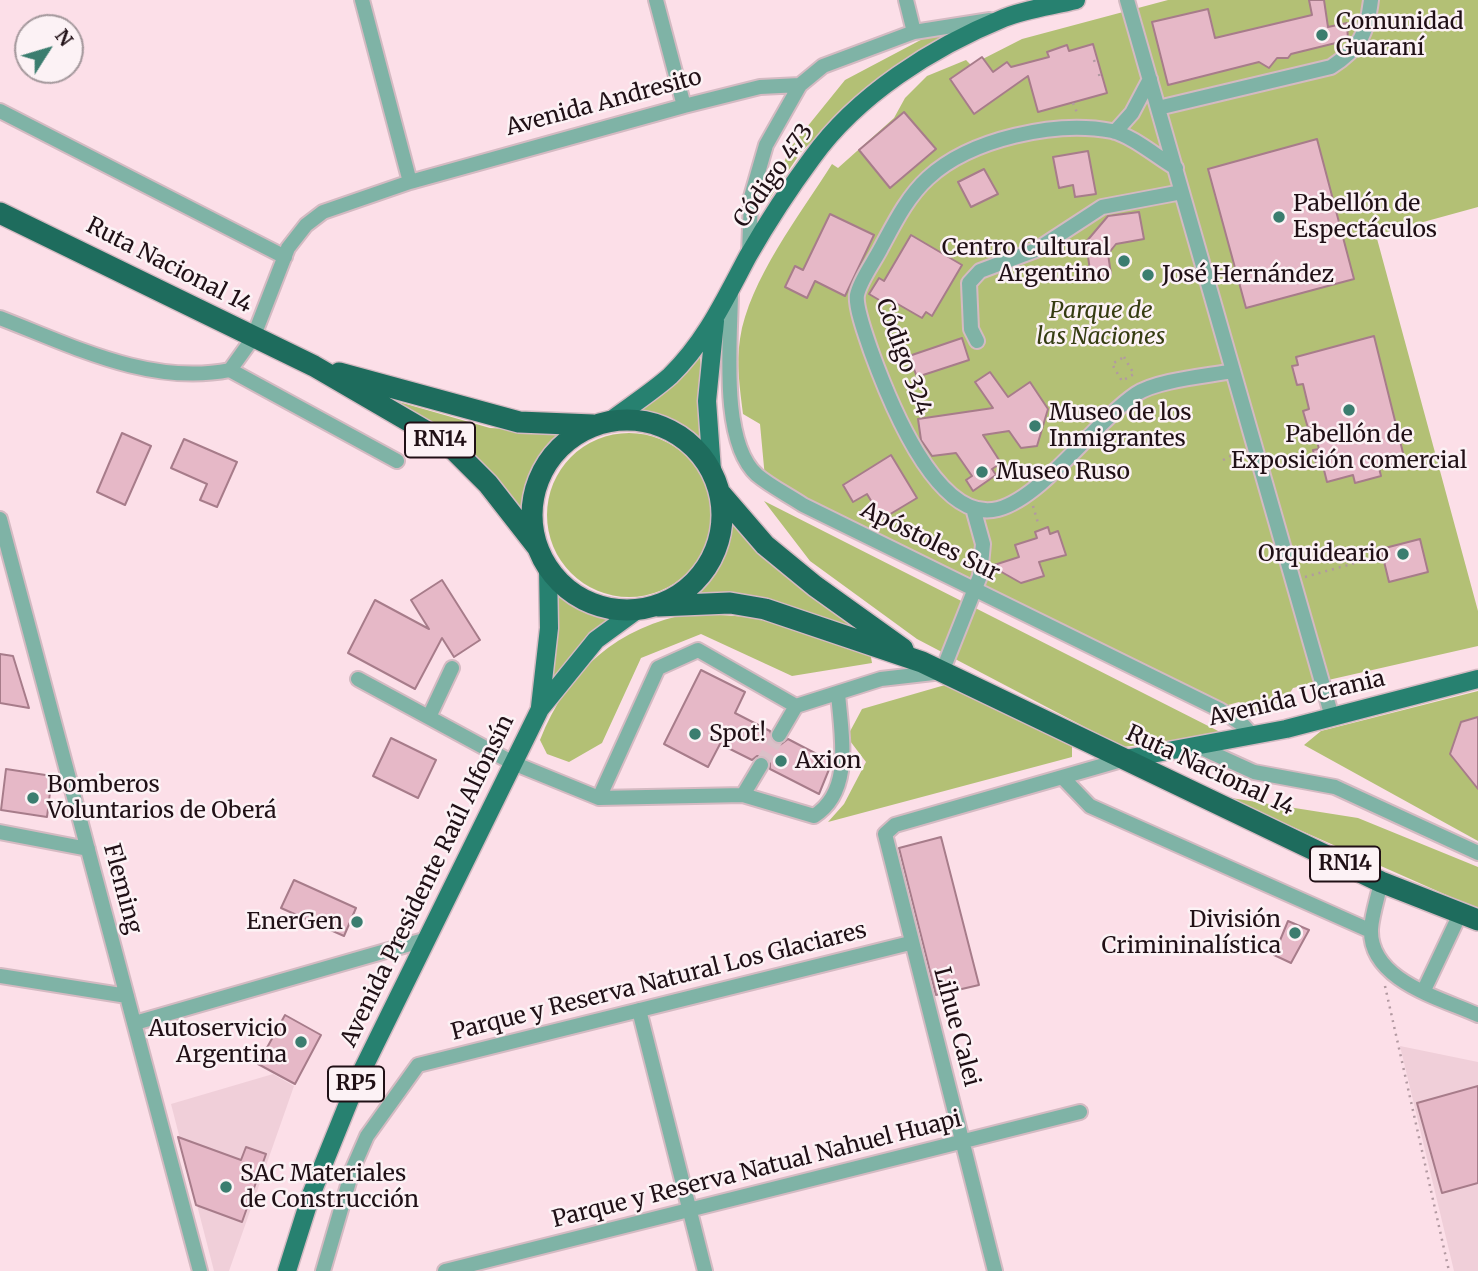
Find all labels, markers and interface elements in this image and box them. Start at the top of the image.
place label: Comunidad Guaraní [1336,8,1464,62]
north arrow [14,14,84,84]
text: N [50,24,78,51]
marker: Comunidad Guaraní [1314,27,1330,43]
street label: Avenida Andresito [503,64,705,142]
street label: Código 473 [728,119,820,233]
place label: Pabellón de Espectáculos [1293,190,1437,244]
marker: Pabellón de Espectáculos [1271,209,1287,225]
street label: Ruta Nacional 14 [81,212,257,320]
place label: Centro Cultural Argentino [942,234,1110,288]
marker: Centro Cultural Argentino [1116,253,1132,269]
place label: José Hernández [1162,261,1334,289]
marker: José Hernández [1140,267,1156,283]
street label: Código 324 [869,295,937,419]
park label: Parque de las Naciones [1037,297,1165,351]
place label: Museo de los Inmigrantes [1049,399,1191,453]
marker: Pabellón de Exposición comercial [1341,402,1357,418]
marker: Museo de los Inmigrantes [1027,418,1043,434]
place label: Pabellón de Exposición comercial [1231,421,1467,475]
road number: RN14 [405,422,475,458]
place label: Museo Ruso [996,458,1130,486]
marker: Museo Ruso [974,464,990,480]
street label: Apóstoles Sur [856,496,1004,588]
place label: Orquideario [1258,540,1389,568]
marker: Orquideario [1395,546,1411,562]
street label: Avenida Ucrania [1206,665,1388,733]
street label: Avenida Presidente Raúl Alfonsín [335,711,521,1051]
place label: Spot! [709,720,766,748]
street label: Ruta Nacional 14 [1121,720,1299,822]
marker: Spot! [687,726,703,742]
place label: Axion [795,747,862,775]
marker: Axion [773,753,789,769]
place label: Bomberos Voluntarios de Oberá [47,771,277,825]
marker: Bomberos Voluntarios de Oberá [25,790,41,806]
street label: Fleming [97,841,147,937]
road number: RN14 [1310,846,1380,882]
place label: División Crimininalística [1101,906,1281,960]
place label: EnerGen [246,908,343,936]
marker: EnerGen [349,914,365,930]
street label: Parque y Reserva Natural Los Glaciares [448,917,870,1047]
marker: División Crimininalística [1287,925,1303,941]
street label: Lihue Calei [927,964,985,1090]
place label: Autoservicio Argentina [148,1015,287,1069]
marker: Autoservicio Argentina [293,1034,309,1050]
road number: RP5 [328,1066,384,1102]
street label: Parque y Reserva Natual Nahuel Huapi [549,1106,965,1234]
place label: SAC Materiales de Construcción [240,1160,419,1214]
marker: SAC Materiales de Construcción [218,1179,234,1195]

